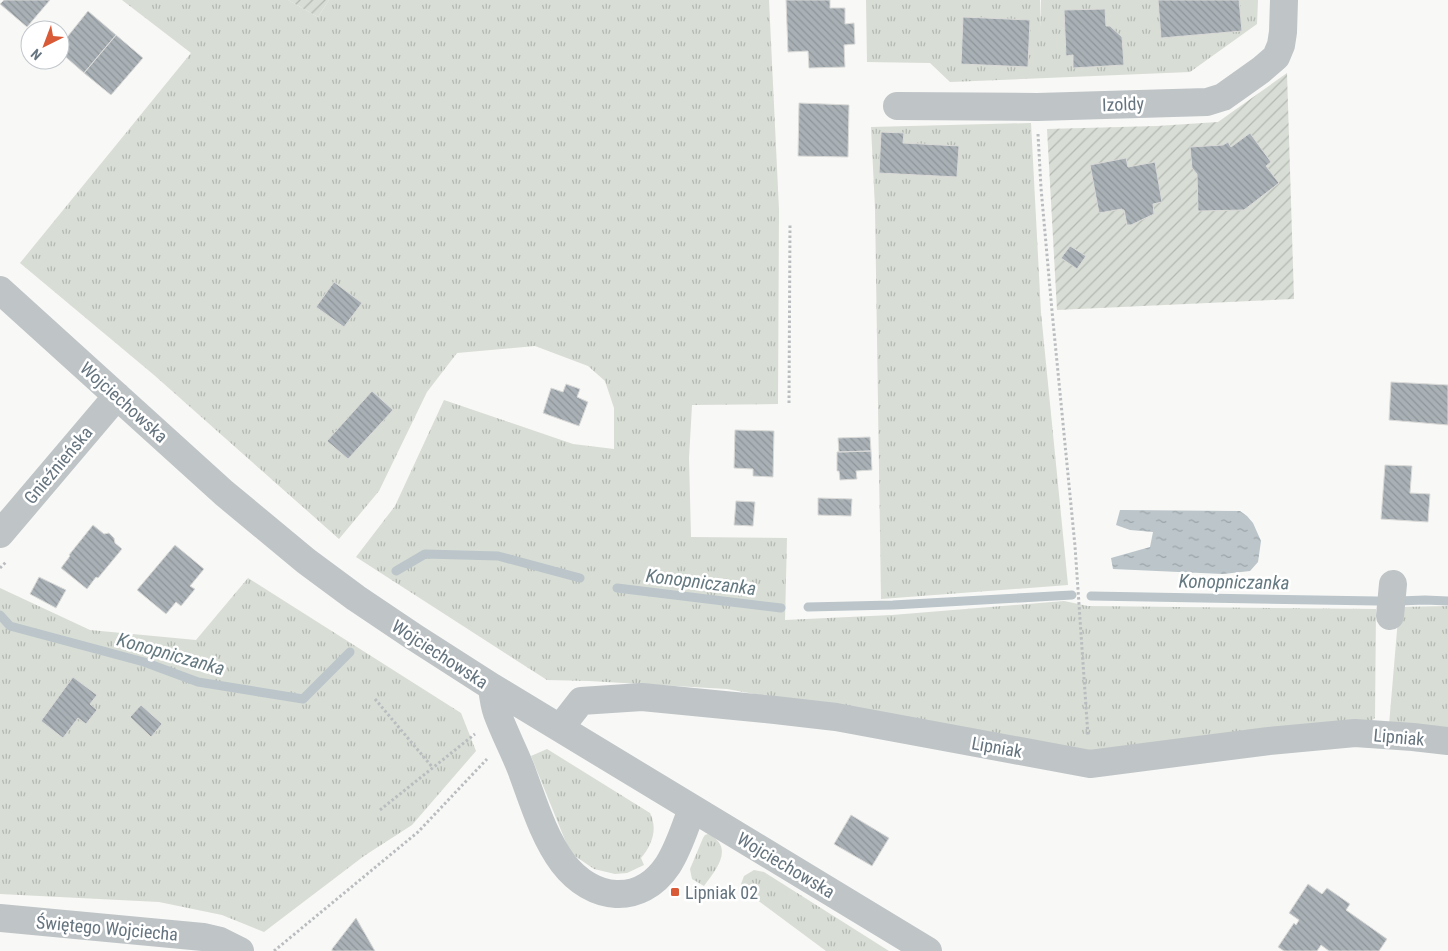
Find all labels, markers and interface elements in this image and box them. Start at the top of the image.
north arrow [20,20,70,70]
text: N [28,46,45,63]
street label: Izoldy [1102,93,1145,115]
street label: Wojciechowska [76,357,172,447]
street label: Gnieźnieńska [19,422,97,508]
water label: Konopniczanka [645,564,757,600]
water label: Konopniczanka [1178,570,1290,594]
street label: Wojciechowska [388,615,492,693]
water label: Konopniczanka [114,628,228,680]
street label: Lipniak [1373,724,1425,750]
street label: Lipniak [970,732,1024,762]
street label: Wojciechowska [733,828,839,902]
place label: Lipniak 02 [685,882,758,903]
marker: Lipniak 02 [669,886,681,898]
street label: Świętego Wojciecha [35,911,179,945]

